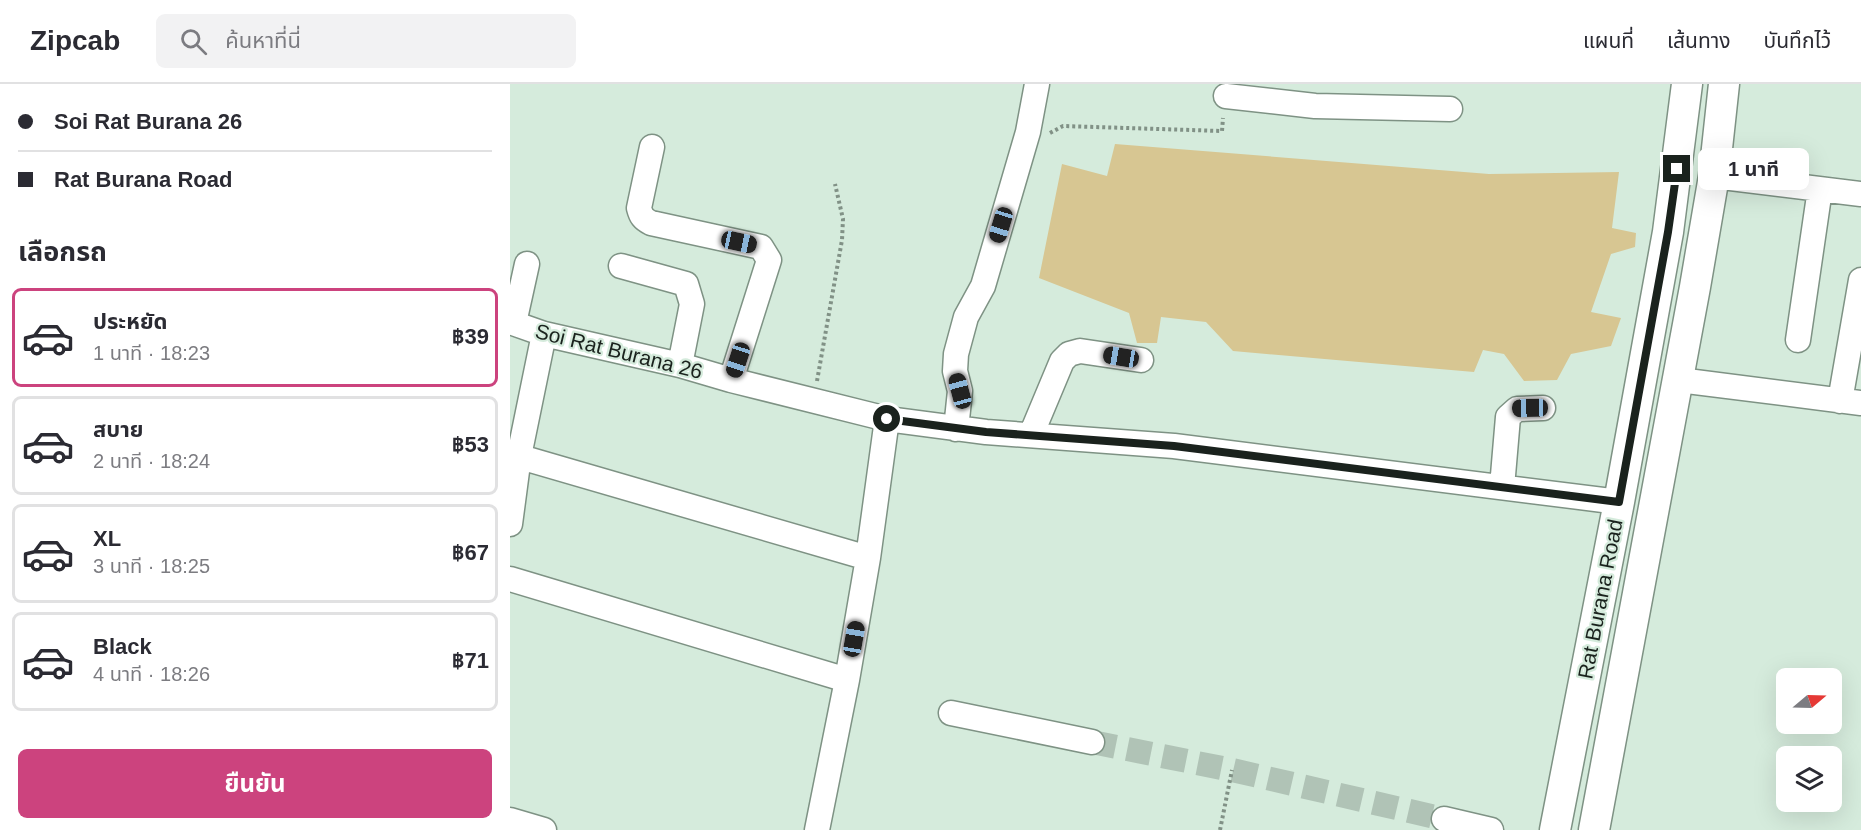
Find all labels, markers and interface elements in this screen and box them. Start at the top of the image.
search box [156,14,576,68]
text: Zipcab [30,25,120,56]
icon: search [177,25,210,58]
text: ค้นหาที่นี่ [225,28,301,53]
text: แผนที่ [1583,29,1634,52]
text: เส้นทาง [1667,29,1731,52]
text: บันทึกไว้ [1764,29,1831,52]
text: Soi Rat Burana 26 [54,109,242,134]
callout: 1 นาที [1698,148,1809,190]
route end [1663,155,1690,182]
text: 1 นาที [1728,158,1779,180]
text: Rat Burana Road [54,167,232,192]
car [987,205,1015,245]
car [720,229,758,255]
text: เลือกรถ [18,237,107,267]
text: ประหยัด [93,309,168,334]
icon: car [21,311,75,365]
street label: Soi Rat Burana 26 [533,319,705,383]
text: ฿39 [452,324,489,349]
car [724,340,752,380]
text: 1 นาที · 18:23 [93,342,210,364]
car [1102,345,1140,369]
car [947,371,973,411]
car [1512,399,1548,417]
route start [873,405,900,432]
text: สบาย [93,417,143,442]
icon: car [21,419,75,473]
text: ฿53 [452,432,489,457]
text: 2 นาที · 18:24 [93,450,210,472]
street label: Rat Burana Road [1573,517,1627,681]
text: XL [93,526,121,551]
icon: car [21,527,75,581]
text: ฿67 [452,540,489,565]
text: 3 นาที · 18:25 [93,555,210,577]
car [842,620,866,658]
text: Black [93,634,152,659]
icon: car [21,635,75,689]
text: ฿71 [452,648,489,673]
text: 4 นาที · 18:26 [93,663,210,685]
north arrow [1776,668,1842,734]
map controls [1776,668,1842,812]
button: layers [1776,746,1842,812]
button: ยืนยัน [18,749,492,818]

